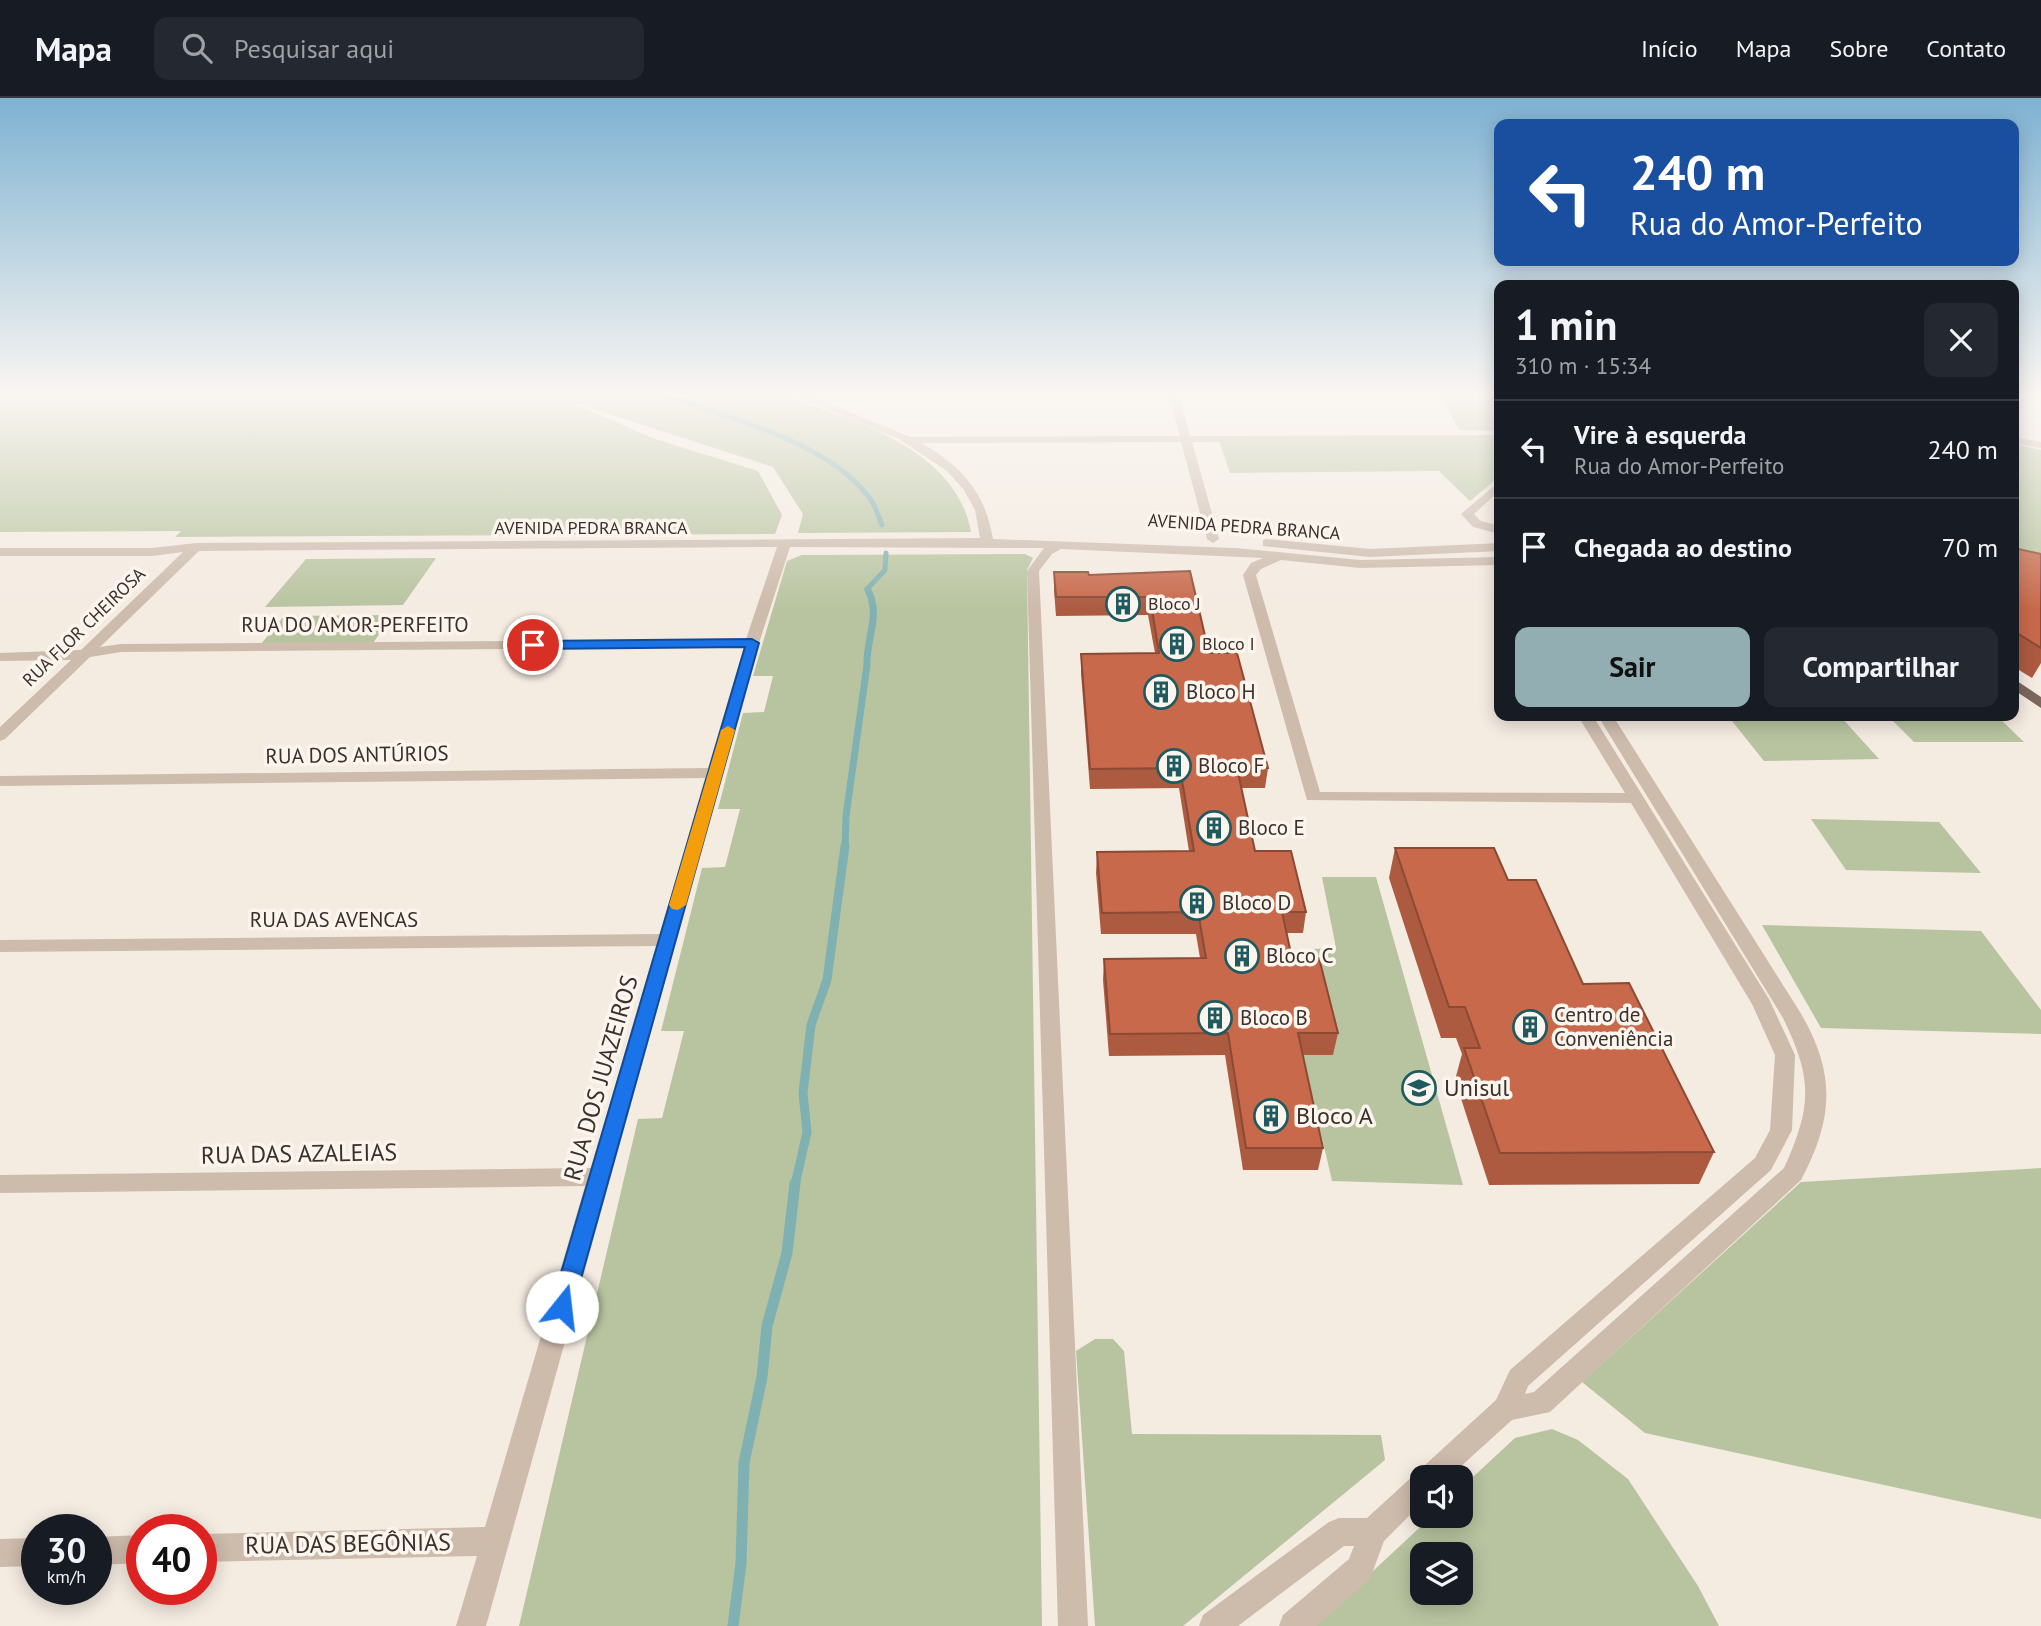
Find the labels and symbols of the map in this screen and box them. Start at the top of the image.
street label: AVENIDA PEDRA BRANCA [1147,508,1342,545]
street label: AVENIDA PEDRA BRANCA [495,516,688,539]
street label: RUA FLOR CHEIROSA [17,562,150,691]
building icon: Bloco J [1104,585,1142,623]
place label: Bloco J [1148,592,1201,615]
street label: RUA DO AMOR-PERFEITO [241,611,469,638]
pin [503,615,563,675]
building icon: Bloco I [1158,625,1196,663]
place label: Bloco I [1202,632,1255,655]
building icon: Bloco H [1142,673,1180,711]
place label: Bloco H [1186,678,1256,705]
street label: RUA DOS ANTÚRIOS [265,739,449,770]
building icon: Bloco F [1155,747,1193,785]
place label: Bloco F [1198,752,1264,779]
building icon: Bloco E [1195,809,1233,847]
place label: Bloco E [1238,814,1305,841]
building icon: Bloco D [1178,884,1216,922]
place label: Bloco D [1222,889,1291,916]
street label: RUA DAS AVENCAS [250,906,418,933]
building icon: Bloco C [1223,937,1261,975]
place label: Bloco C [1266,942,1334,969]
street label: RUA DOS JUAZEIROS [556,972,645,1184]
building icon: Bloco B [1196,999,1234,1037]
place label: Centro de Conveniência [1554,1001,1673,1052]
place label: Bloco B [1240,1004,1308,1031]
building icon: Centro de Conveniência [1511,1008,1549,1046]
school or university icon: Unisul [1400,1069,1438,1107]
place label: Unisul [1444,1072,1509,1103]
building icon: Bloco A [1252,1097,1290,1135]
place label: Bloco A [1296,1100,1373,1131]
street label: RUA DAS AZALEIAS [201,1136,397,1171]
position arrow [525,1270,599,1344]
speed limit sign: 40 [126,1514,217,1605]
street label: RUA DAS BEGÔNIAS [245,1526,451,1561]

